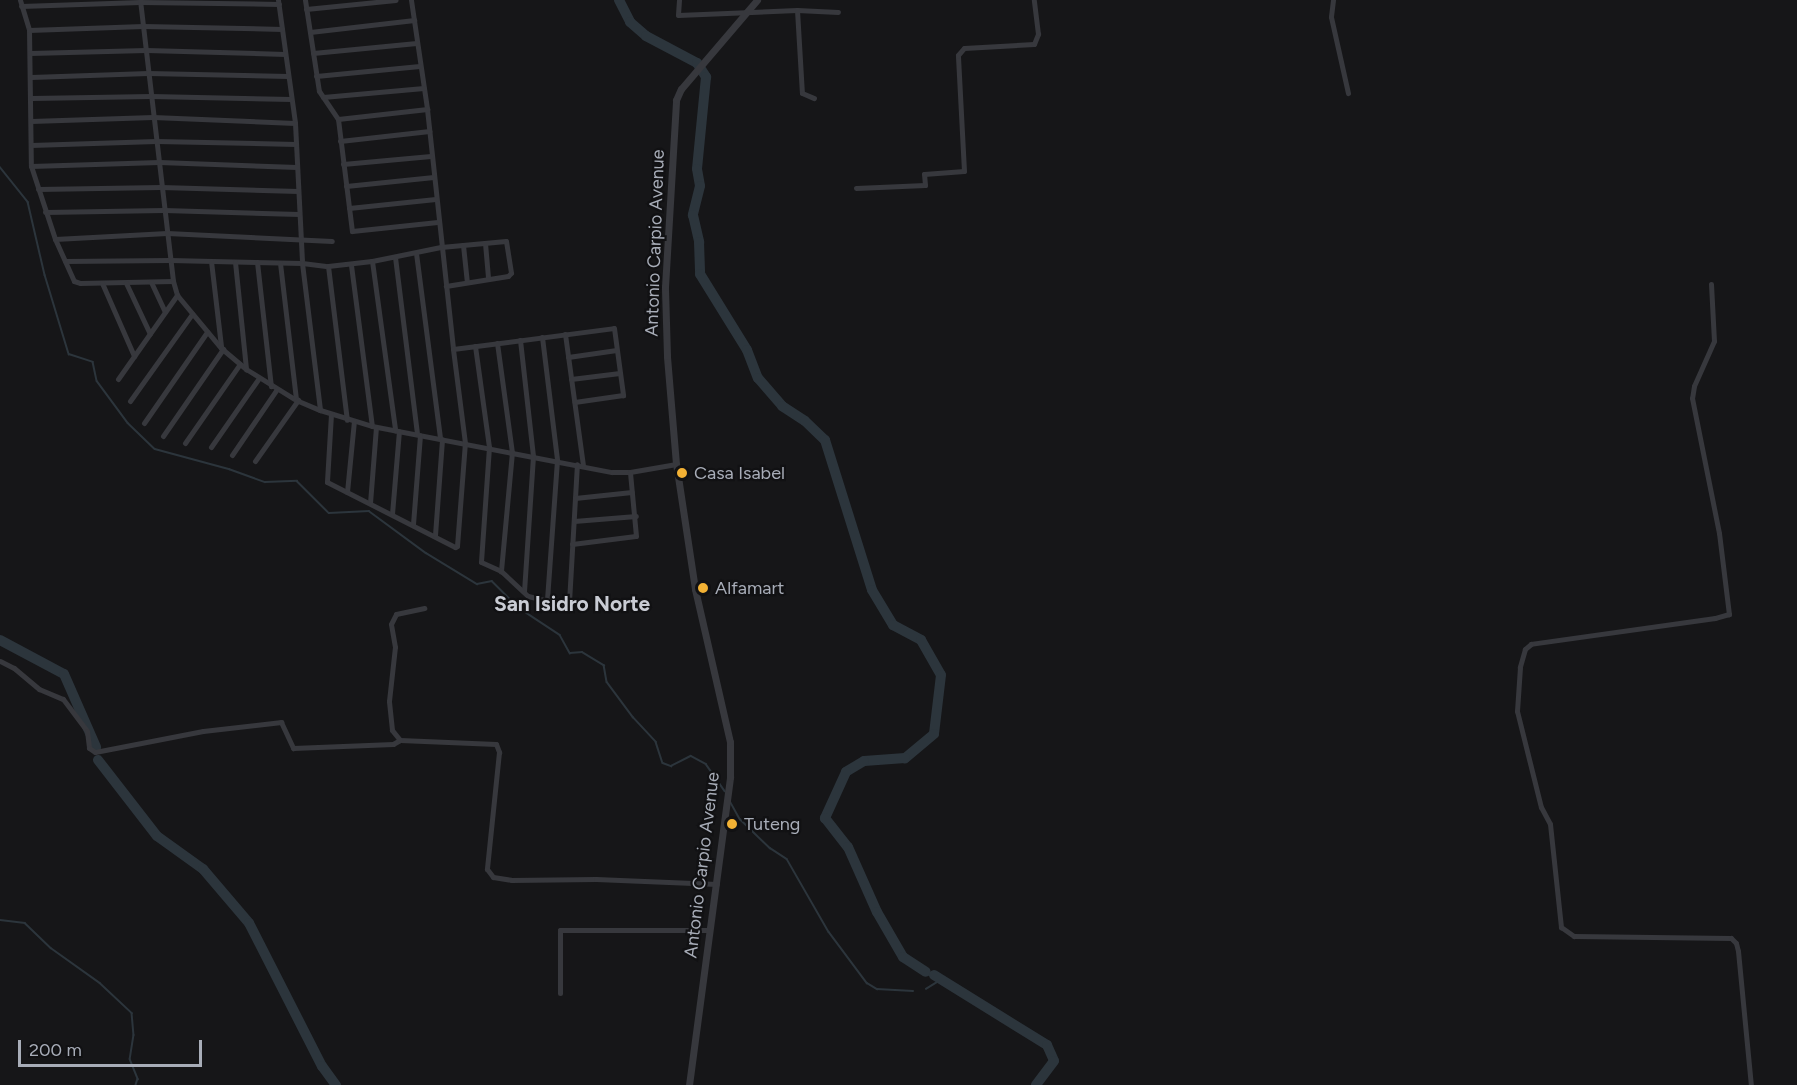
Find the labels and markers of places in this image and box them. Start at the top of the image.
place label: Casa Isabel [694,462,785,484]
marker: Casa Isabel [675,466,689,480]
place label: Alfamart [715,577,784,599]
marker: Alfamart [696,581,710,595]
place label: Tuteng [744,813,800,835]
marker: Tuteng [725,817,739,831]

